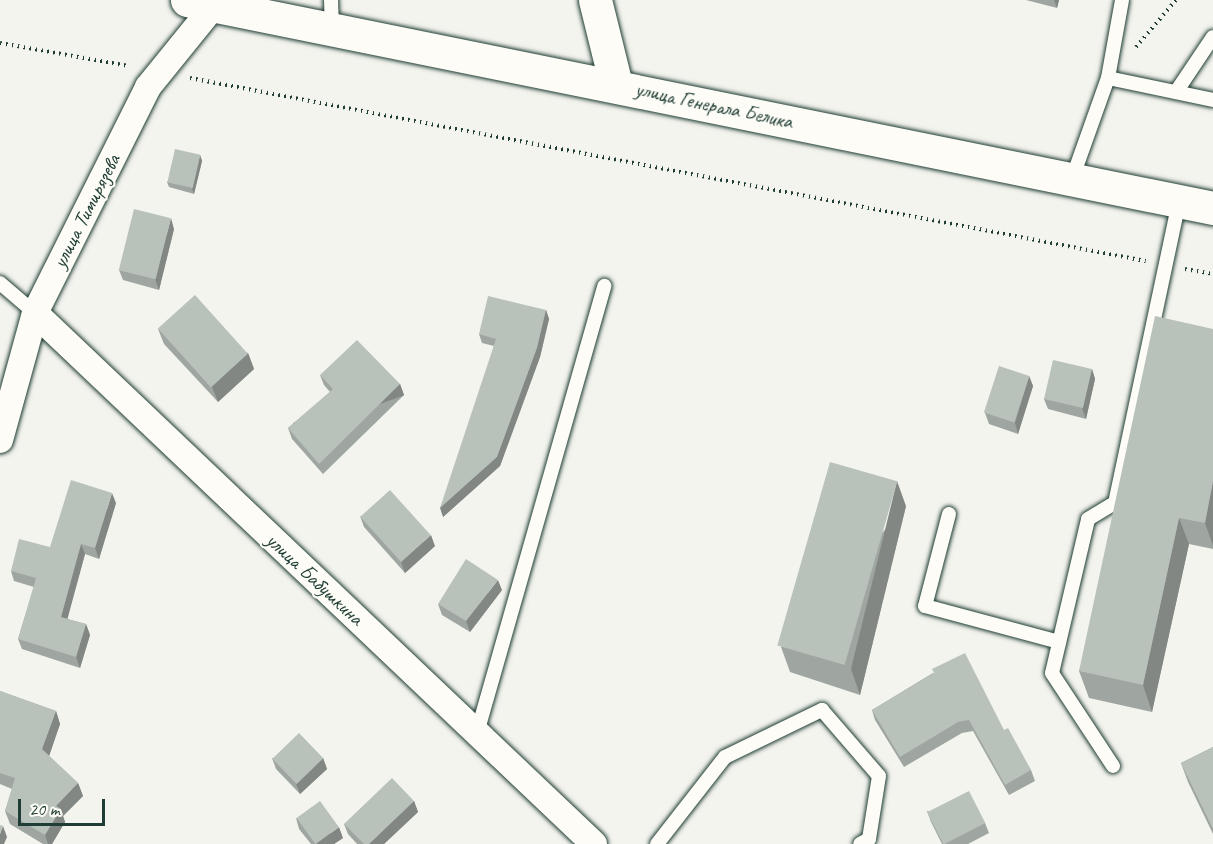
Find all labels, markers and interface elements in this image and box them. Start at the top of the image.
street label: улица Генерала Белика [632,76,796,134]
street label: улица Тимирязева [47,150,125,272]
street label: улица Бабушкина [261,528,369,630]
scale bar [21,787,108,825]
text: 20 m [29,798,60,820]

